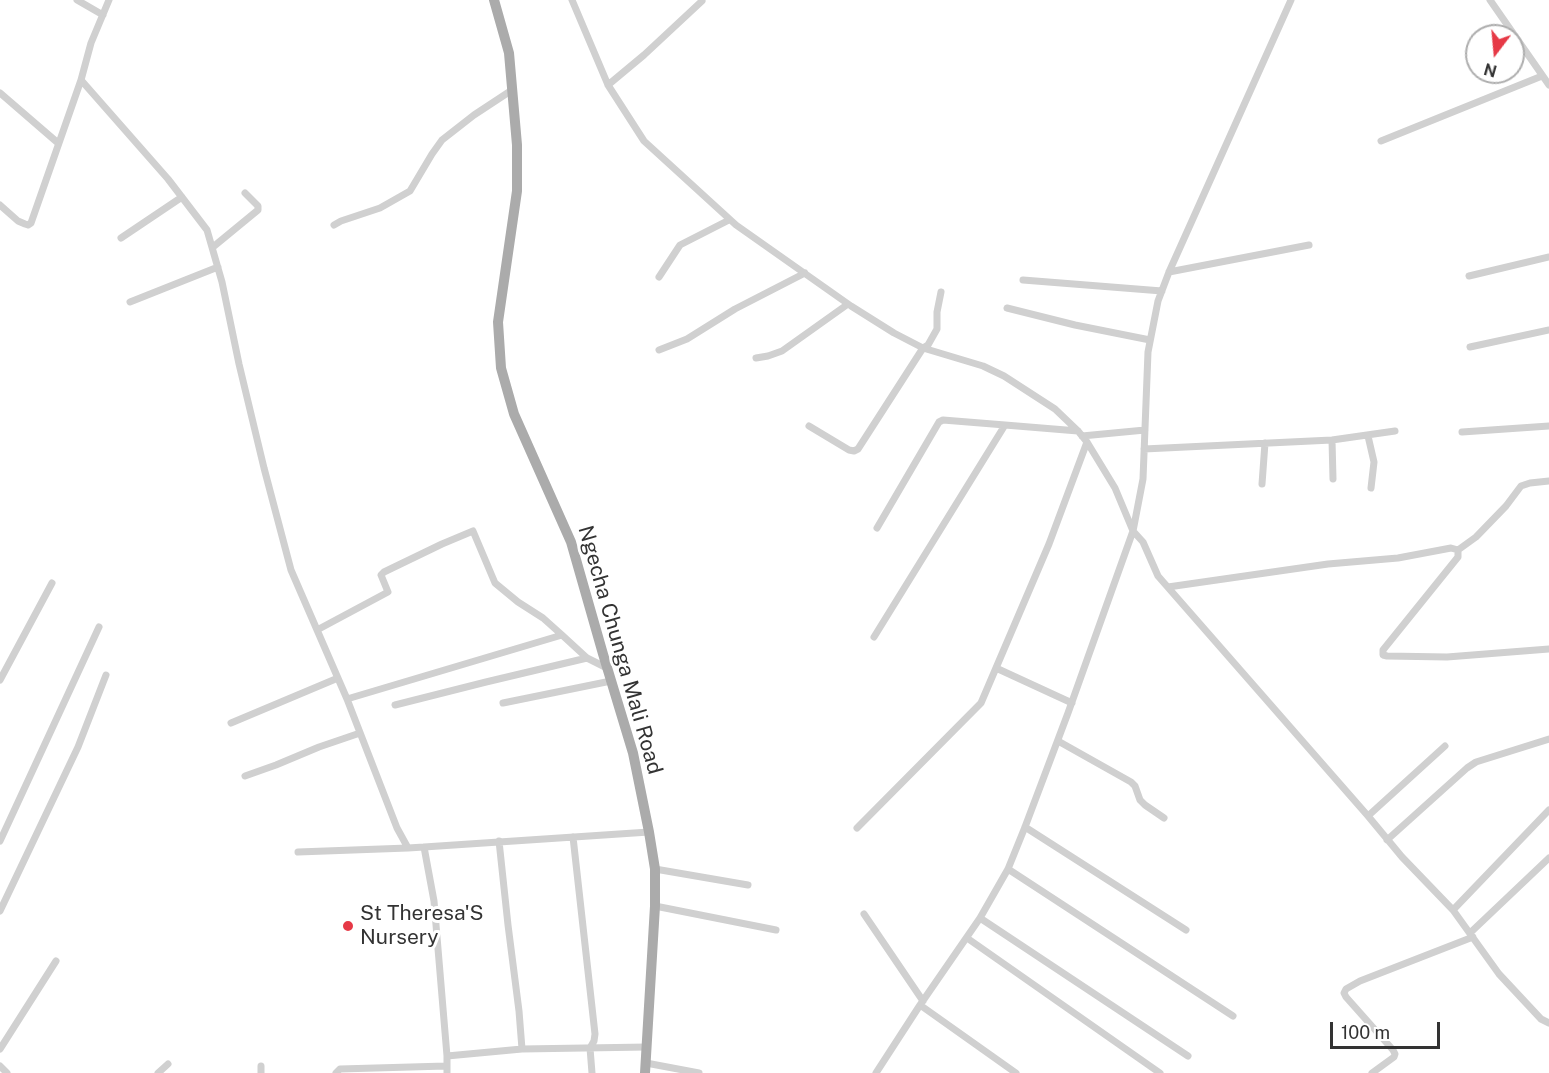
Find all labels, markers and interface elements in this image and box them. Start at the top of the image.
north arrow [1465,24,1525,84]
text: N [1482,59,1499,81]
street label: Ngecha Chunga Mali Road [572,523,668,777]
place label: St Theresa'S Nursery [360,901,484,951]
marker: St Theresa'S Nursery [341,919,355,933]
scale bar [1333,1010,1442,1048]
text: 100 m [1341,1022,1390,1043]

